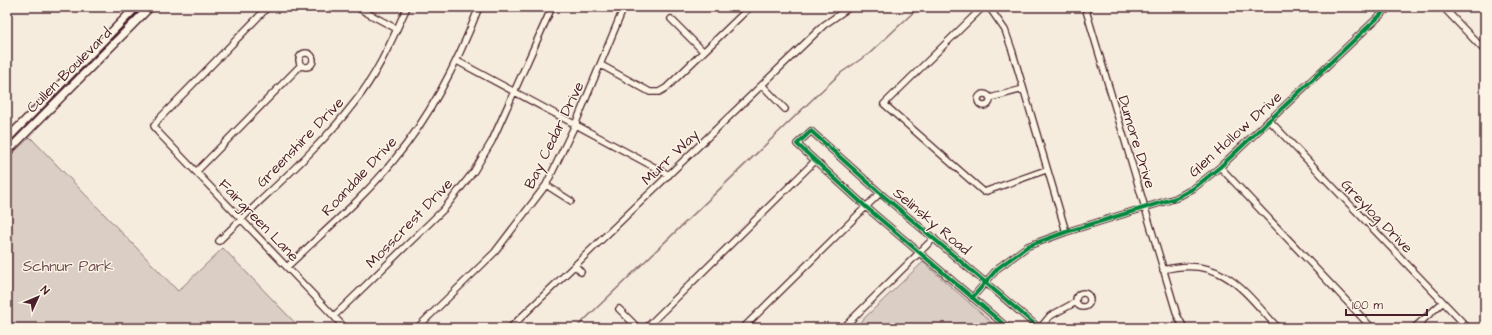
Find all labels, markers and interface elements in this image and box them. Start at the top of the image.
street label: Cullen Boulevard [22,23,117,118]
street label: Bay Cedar Drive [519,78,590,193]
street label: Glen Hollow Drive [1184,87,1287,182]
street label: Greenshire Drive [252,93,349,192]
street label: Dumore Drive [1112,93,1161,191]
street label: Murr Way [637,125,704,191]
street label: Roandale Drive [317,132,402,221]
street label: Fairgreen Lane [213,174,304,267]
street label: Mosscrest Drive [361,174,458,273]
street label: Greylog Drive [1335,175,1417,259]
street label: Selinsky Road [888,183,975,261]
park label: Schnur Park [23,256,113,277]
north arrow [18,277,58,317]
text: N [37,283,53,298]
scale bar [1346,291,1427,317]
text: 100 m [1352,297,1383,314]

